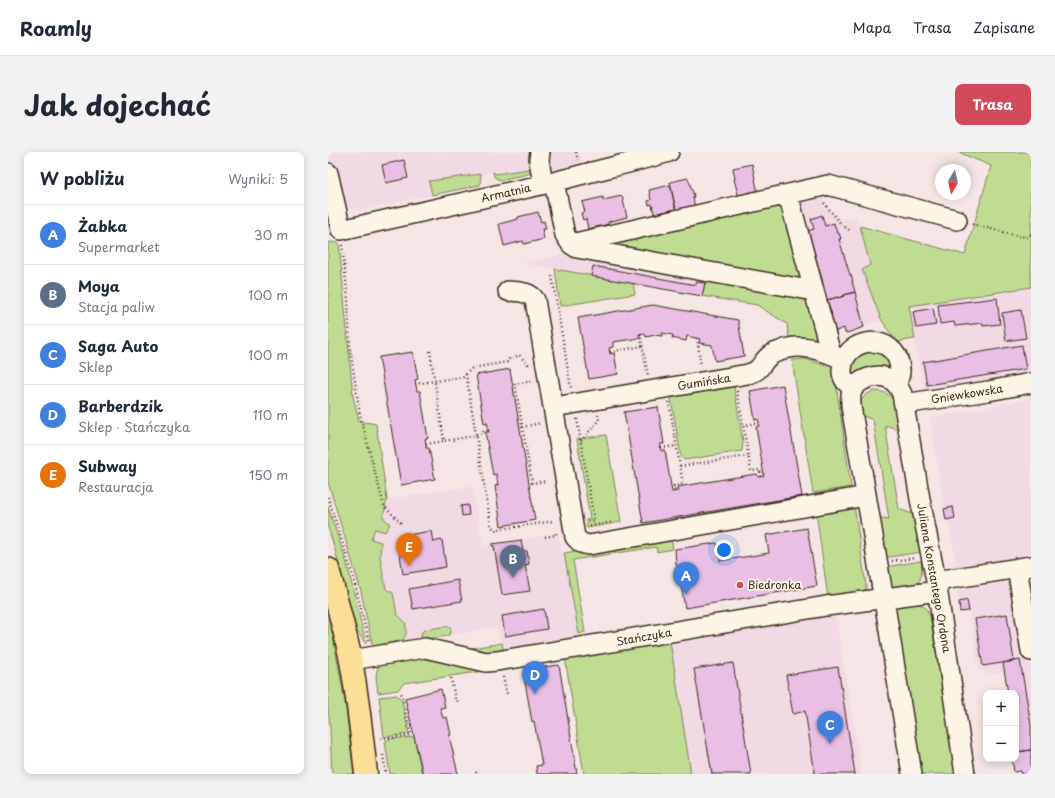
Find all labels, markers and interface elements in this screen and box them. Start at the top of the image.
text: Roamly [20,14,92,42]
text: Mapa [853,17,891,38]
text: Trasa [913,17,951,38]
text: Zapisane [973,17,1035,38]
text: Jak dojechać [24,83,211,126]
button: Trasa [955,84,1031,125]
north arrow [935,164,971,200]
text: W pobliżu [40,165,125,191]
text: Wyniki: 5 [228,169,288,188]
street label: Armatnia [479,179,533,206]
text: Żabka [78,214,127,237]
text: A [48,225,58,244]
text: 30 m [254,225,288,244]
text: Supermarket [78,237,160,256]
text: Moya [78,274,120,297]
text: B [49,285,57,304]
text: 100 m [248,285,288,304]
text: Stacja paliw [78,297,155,316]
text: Saga Auto [78,334,158,357]
text: C [48,345,58,364]
text: 100 m [248,345,288,364]
text: Sklep [78,357,113,376]
street label: Gumińska [676,369,732,394]
street label: Gniewkowska [930,379,1004,408]
text: Barberdzik [78,394,163,417]
text: D [48,405,58,424]
text: 110 m [253,405,288,424]
text: Sklep · Stańczyka [78,417,190,436]
text: Subway [78,454,137,477]
text: E [49,465,57,484]
text: 150 m [249,465,288,484]
text: Restauracja [78,477,153,496]
street label: Juliana Konstantego Ordona [913,502,956,654]
pin: E [396,533,422,566]
your location [714,540,734,560]
pin: B [500,545,526,578]
pin: A [673,562,699,595]
place label: Biedronka [748,576,801,593]
marker: Biedronka [735,580,745,590]
street label: Stańczyka [615,623,673,650]
pin: D [522,661,548,694]
map controls [983,690,1019,762]
button: + [983,690,1019,726]
pin: C [817,711,843,744]
button: − [983,726,1019,762]

